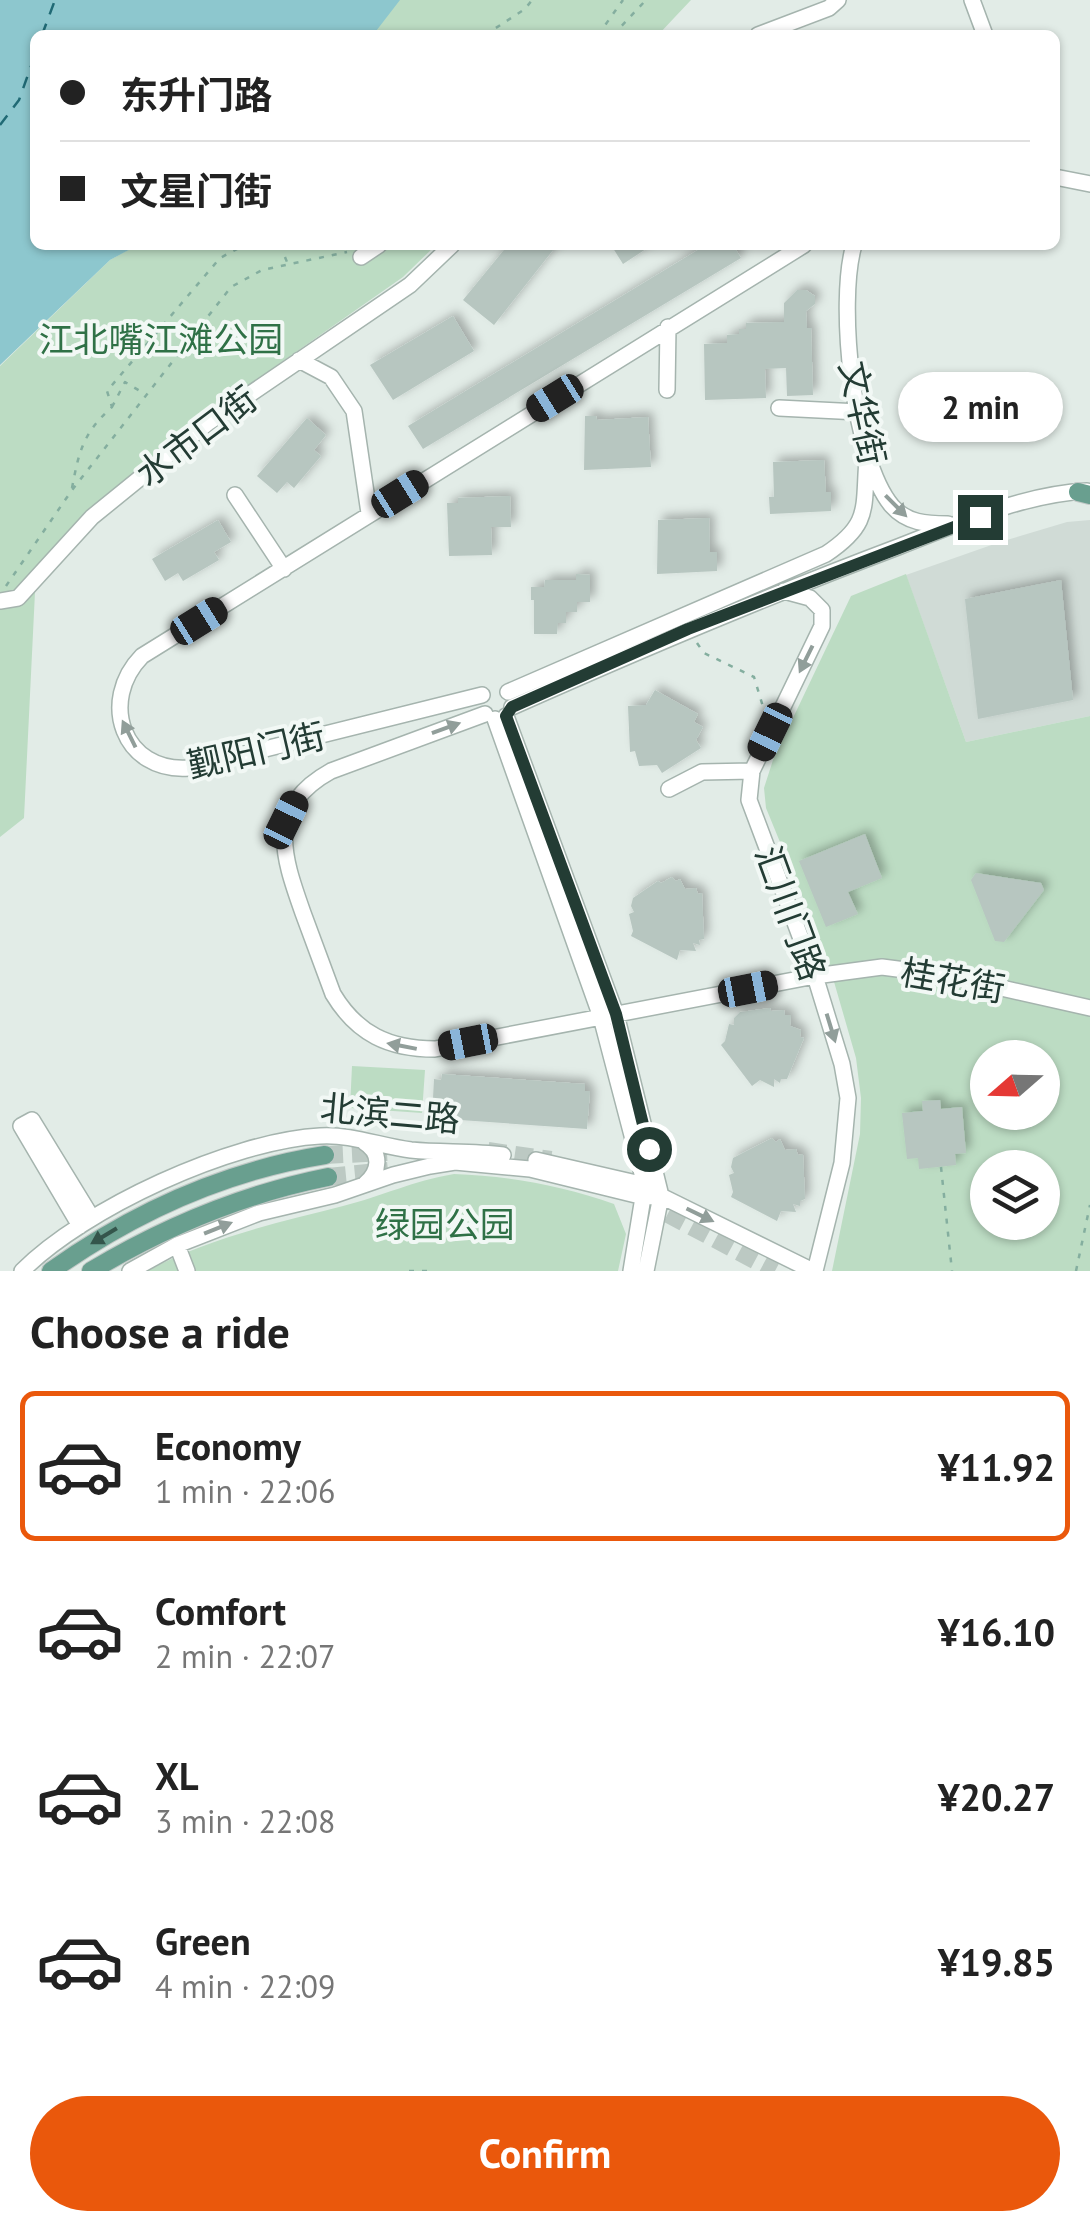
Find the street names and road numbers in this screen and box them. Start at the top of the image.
street label: 文华街 [830,357,896,469]
street label: 水市口街 [126,375,266,497]
street label: 觐阳门街 [183,712,329,788]
street label: 汇川门路 [745,839,837,987]
street label: 桂花街 [897,948,1009,1012]
street label: 北滨二路 [318,1084,462,1142]

